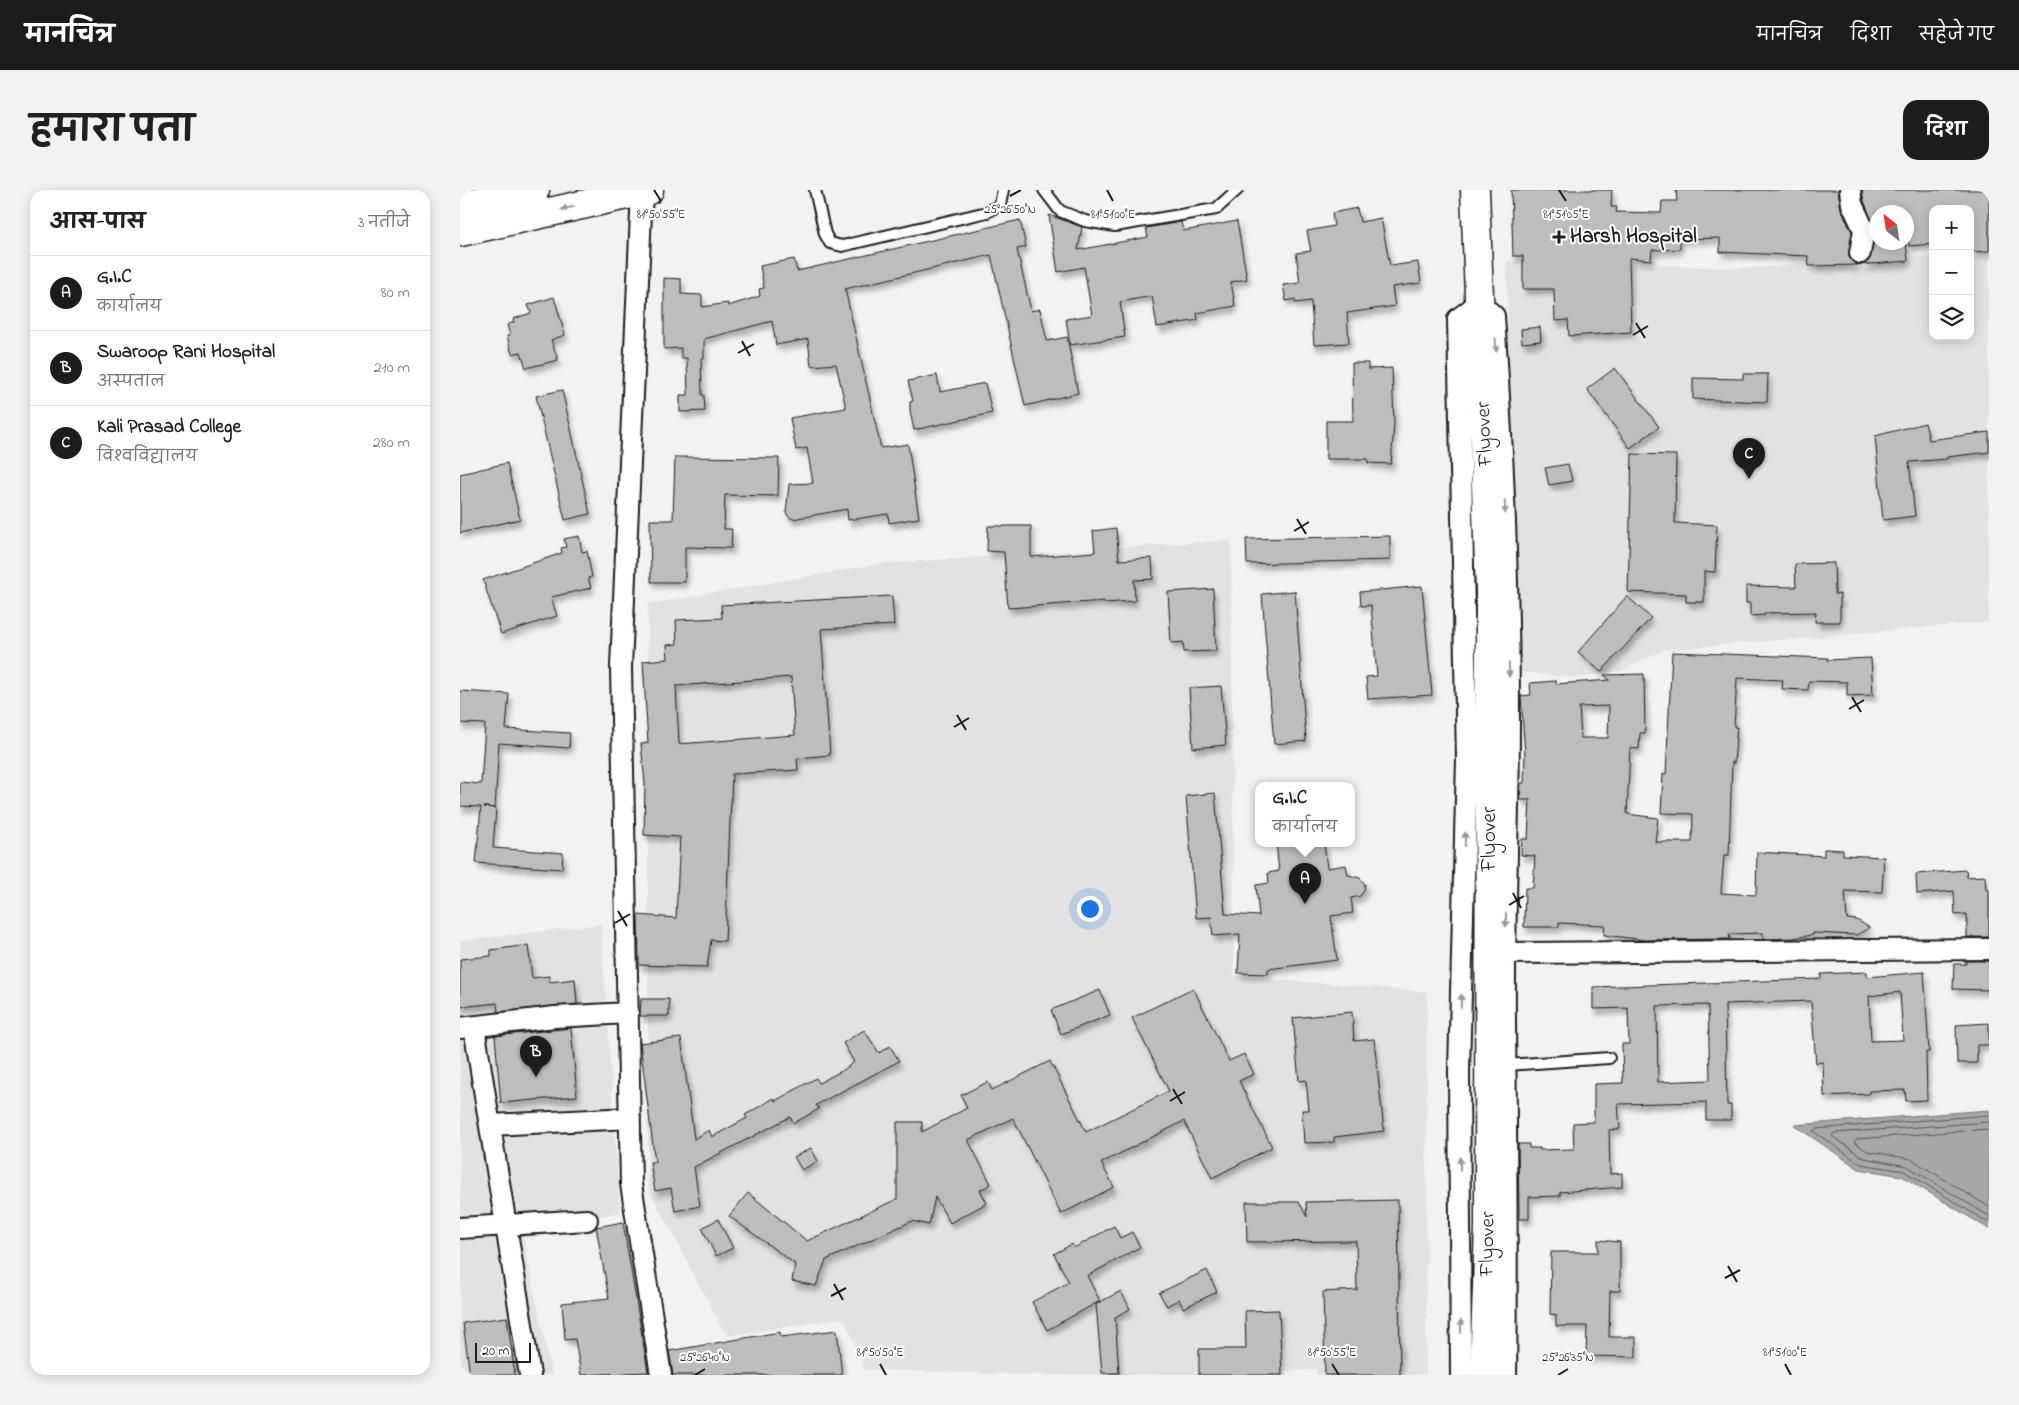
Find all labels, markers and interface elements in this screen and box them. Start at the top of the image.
text: मानचित्र [25,19,114,54]
text: मानचित्र [1756,23,1823,49]
text: दिशा [1851,23,1891,49]
text: सहेजे गए [1919,23,1994,49]
button: दिशा [1903,100,1989,160]
text: हमारा पता [30,106,194,157]
text: 25°26'50"N [984,201,1036,219]
one-way arrow [560,204,575,212]
north arrow [1869,205,1914,250]
map controls [1929,205,1974,340]
button: + [1929,205,1974,250]
text: 81°50'55"E [637,206,685,224]
text: 81°51'00"E [1091,206,1135,224]
text: 81°51'05"E [1543,206,1589,224]
text: आस-पास [50,208,145,238]
text: 3 नतीजे [358,211,410,235]
place label: Harsh Hospital [1570,222,1697,252]
marker: Harsh Hospital [1552,230,1566,244]
button: − [1929,250,1974,295]
text: G.I.C [97,264,132,291]
text: A [61,281,71,305]
text: 80 m [381,281,410,305]
text: कार्यालय [97,295,162,319]
button: layers [1929,295,1974,340]
one-way arrow [1492,337,1500,353]
text: Swaroop Rani Hospital [97,339,275,366]
text: B [61,356,71,380]
text: 210 m [374,356,410,380]
text: अस्पताल [97,370,165,394]
street label: Flyover [1469,400,1503,468]
text: Kali Prasad College [97,414,241,441]
text: C [62,431,70,455]
text: 280 m [373,431,410,455]
pin: C [1733,438,1765,479]
text: विश्वविद्यालय [97,445,197,469]
one-way arrow [1501,499,1509,515]
one-way arrow [1505,662,1513,678]
popup [1255,782,1355,847]
text: G.I.C [1273,785,1307,812]
street label: Flyover [1475,806,1507,873]
text: कार्यालय [1273,816,1337,840]
one-way arrow [1461,831,1469,847]
pin: A [1289,863,1321,904]
your location [1077,896,1103,922]
one-way arrow [1502,912,1510,928]
one-way arrow [1457,993,1465,1009]
pin: B [520,1036,552,1077]
one-way arrow [1456,1156,1464,1172]
street label: Flyover [1472,1211,1506,1278]
one-way arrow [1457,1318,1465,1334]
scale bar [475,1340,531,1363]
text: 20 m [482,1341,509,1362]
text: 81°50'50"E [857,1344,903,1362]
text: 81°50'55"E [1308,1344,1356,1362]
text: 81°51'00"E [1763,1344,1807,1362]
text: 25°26'40"N [680,1349,730,1367]
text: 25°26'35"N [1542,1349,1594,1367]

